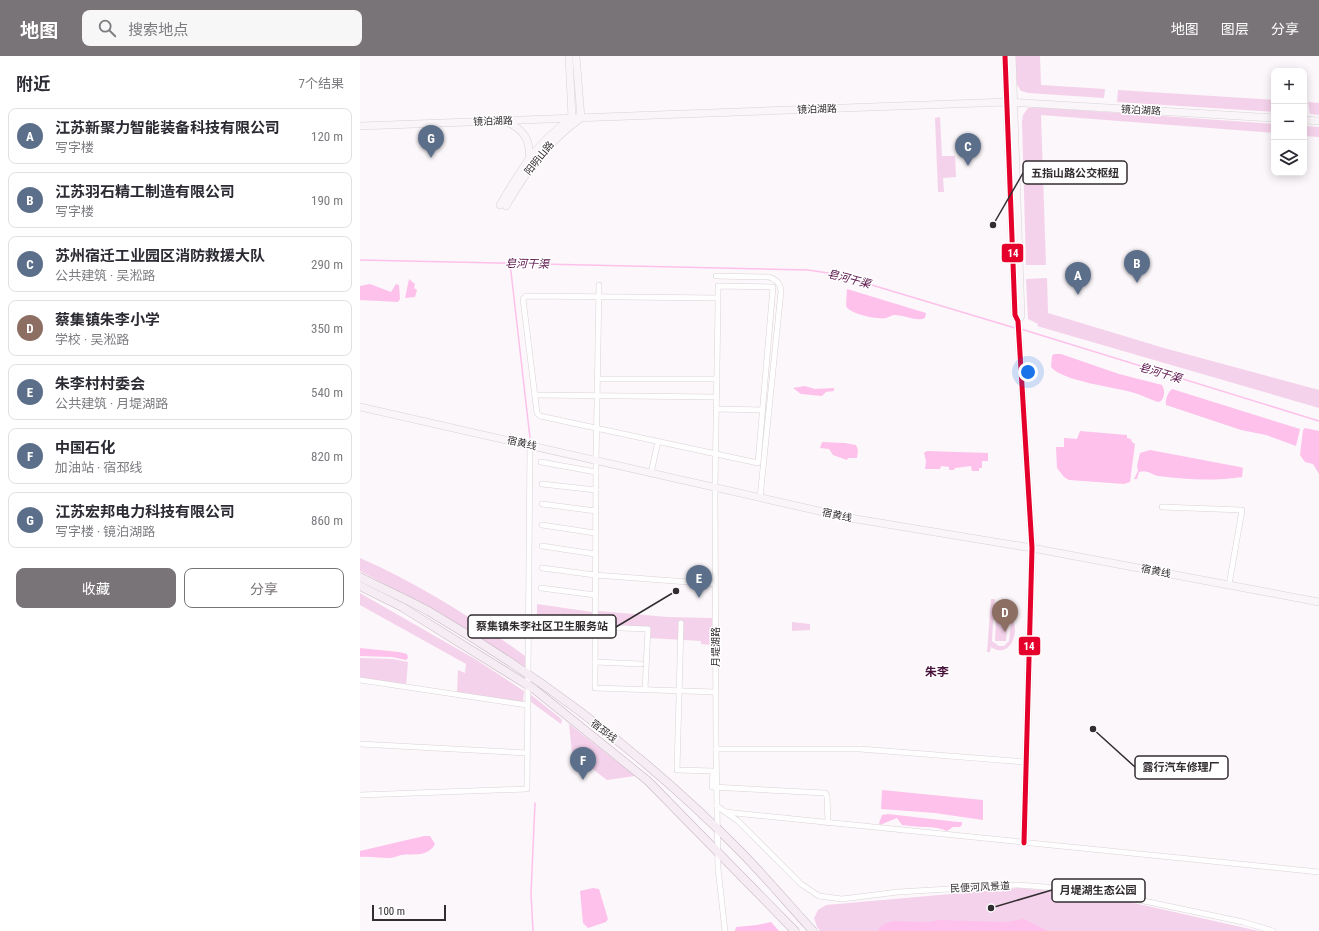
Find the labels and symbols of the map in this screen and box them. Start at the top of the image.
street label: 镜泊湖路 [797,103,837,115]
street label: 镜泊湖路 [1121,103,1161,117]
street label: 镜泊湖路 [473,115,513,127]
pin: G [418,125,444,158]
pin: C [955,133,981,166]
street label: 阳明山路 [522,139,556,177]
callout: 五指山路公交枢纽 [1023,161,1127,184]
text: 五指山路公交枢纽 [1031,167,1119,180]
line badge: 14 [1001,243,1024,263]
text: 14 [1007,247,1019,260]
pin: B [1124,250,1150,283]
water label: 皂河干渠 [505,257,551,271]
pin: A [1065,262,1091,295]
water label: 皂河干渠 [826,267,874,291]
water label: 皂河干渠 [1137,360,1185,386]
your location [1018,362,1038,382]
street label: 宿黄线 [506,434,538,452]
street label: 宿黄线 [821,507,853,523]
street label: 宿黄线 [1140,563,1172,579]
pin: E [686,565,712,598]
pin: D [992,599,1018,632]
callout: 蔡集镇朱李社区卫生服务站 [468,615,616,638]
text: 蔡集镇朱李社区卫生服务站 [476,620,608,633]
street label: 月堤湖路 [710,627,721,667]
line badge: 14 [1018,636,1041,656]
text: 14 [1023,640,1035,653]
district label: 朱李 [925,665,949,679]
street label: 宿邳线 [589,717,619,745]
pin: F [570,747,596,780]
callout: 露行汽车修理厂 [1135,756,1228,779]
text: 露行汽车修理厂 [1143,761,1220,774]
callout: 月堤湖生态公园 [1052,879,1145,902]
street label: 民便河风景道 [950,880,1010,894]
text: 月堤湖生态公园 [1060,884,1137,897]
scale bar [372,903,446,922]

